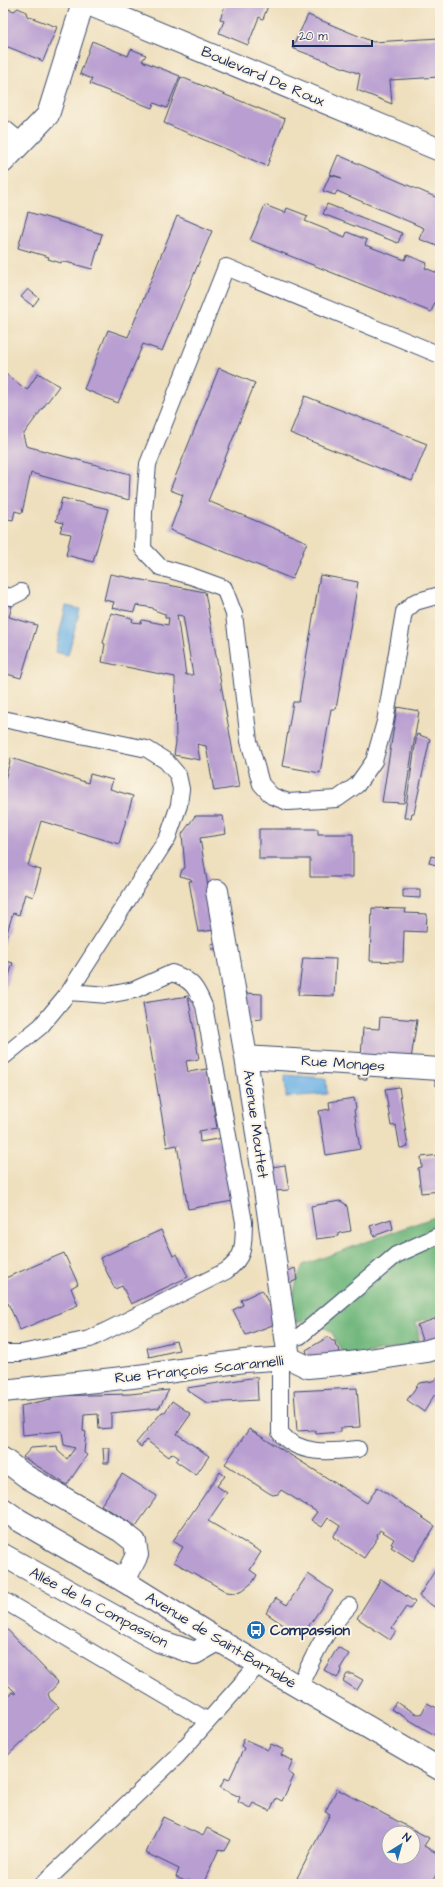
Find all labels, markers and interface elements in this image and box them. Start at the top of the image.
scale bar [293,22,372,48]
text: 20 m [299,28,328,45]
street label: Boulevard De Roux [198,41,329,112]
street label: Rue Monges [300,1050,386,1078]
street label: Avenue Mouttet [237,1068,274,1180]
street label: Rue François Scaramelli [114,1350,285,1389]
street label: Allée de la Compassion [26,1562,172,1653]
street label: Avenue de Saint-Barnabé [141,1587,300,1694]
bus stop icon: Compassion [245,1619,267,1641]
place label: Compassion [270,1620,350,1641]
north arrow [381,1825,421,1865]
text: N [399,1829,414,1846]

